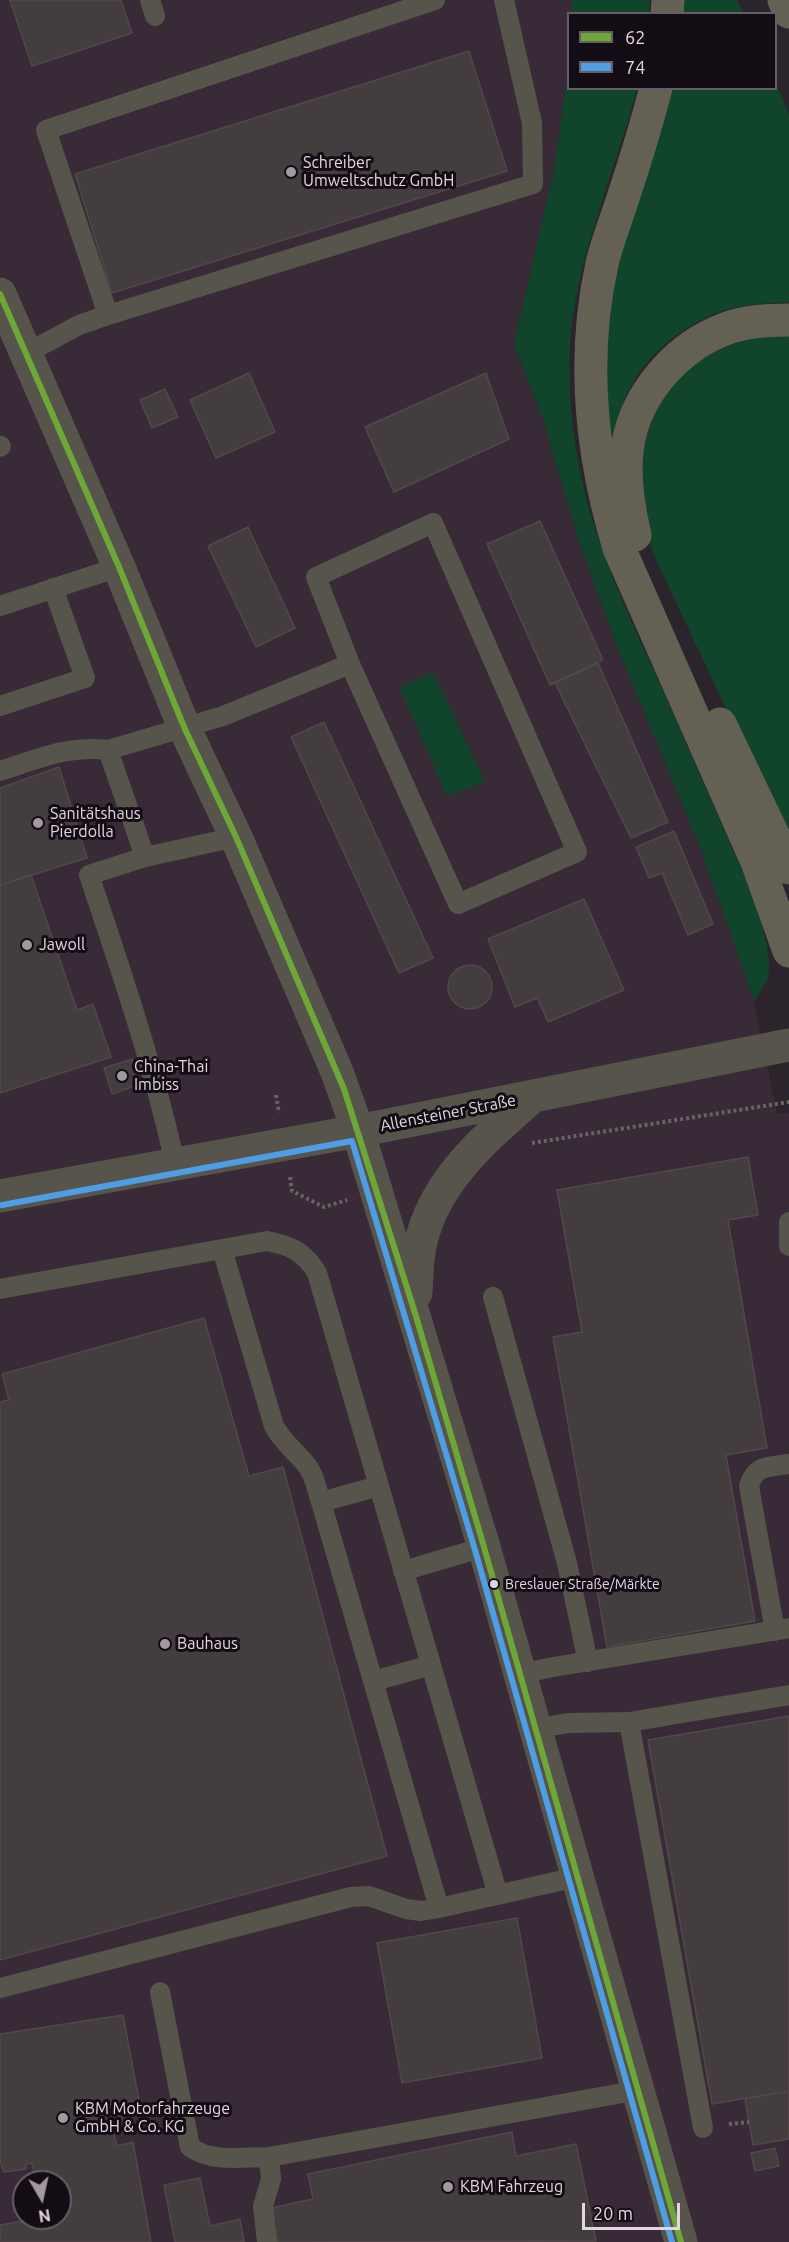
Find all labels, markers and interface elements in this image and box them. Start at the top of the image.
legend [567,12,777,90]
text: 62 [625,27,645,47]
text: 74 [625,57,645,77]
place label: Schreiber Umweltschutz GmbH [303,153,454,191]
marker: Schreiber Umweltschutz GmbH [284,165,298,179]
place label: Sanitätshaus Pierdolla [50,804,141,842]
marker: Sanitätshaus Pierdolla [31,816,45,830]
place label: Jawoll [39,935,85,955]
marker: Jawoll [20,938,34,952]
place label: China-Thai Imbiss [134,1057,208,1095]
marker: China-Thai Imbiss [115,1069,129,1083]
street label: Allensteiner Straße [379,1090,517,1136]
place label: Breslauer Straße/Märkte [505,1576,660,1592]
marker: Breslauer Straße/Märkte [488,1578,500,1590]
place label: Bauhaus [177,1634,238,1654]
marker: Bauhaus [158,1637,172,1651]
place label: KBM Motorfahrzeuge GmbH & Co. KG [75,2099,230,2137]
marker: KBM Motorfahrzeuge GmbH & Co. KG [56,2111,70,2125]
north arrow [12,2170,72,2230]
place label: KBM Fahrzeug [460,2177,563,2197]
marker: KBM Fahrzeug [441,2180,455,2194]
scale bar [585,2191,682,2229]
text: 20 m [593,2203,633,2223]
text: N [37,2206,52,2226]

